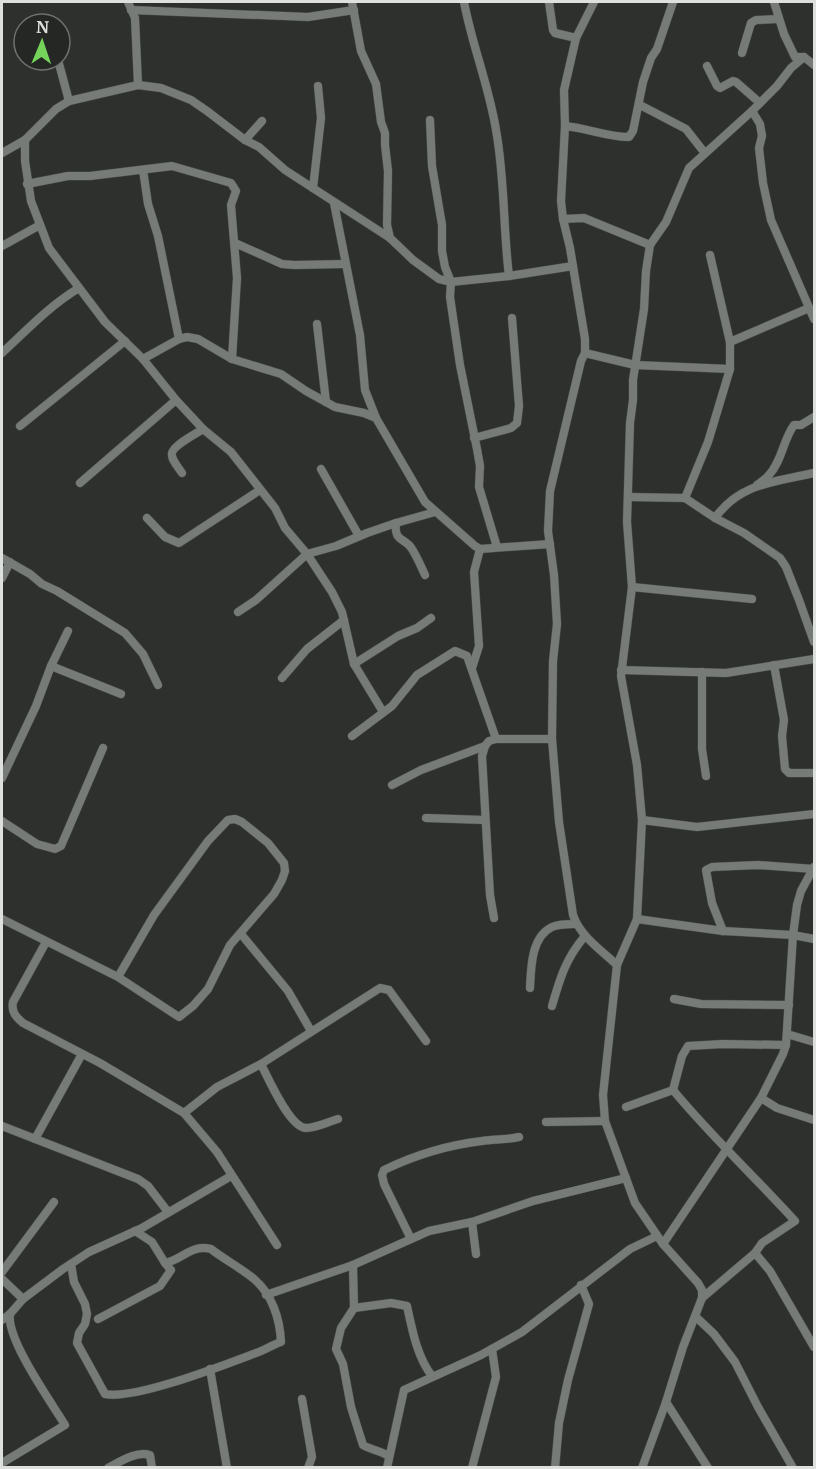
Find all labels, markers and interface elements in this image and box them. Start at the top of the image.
north arrow [12,12,72,72]
text: N [36,17,50,37]

